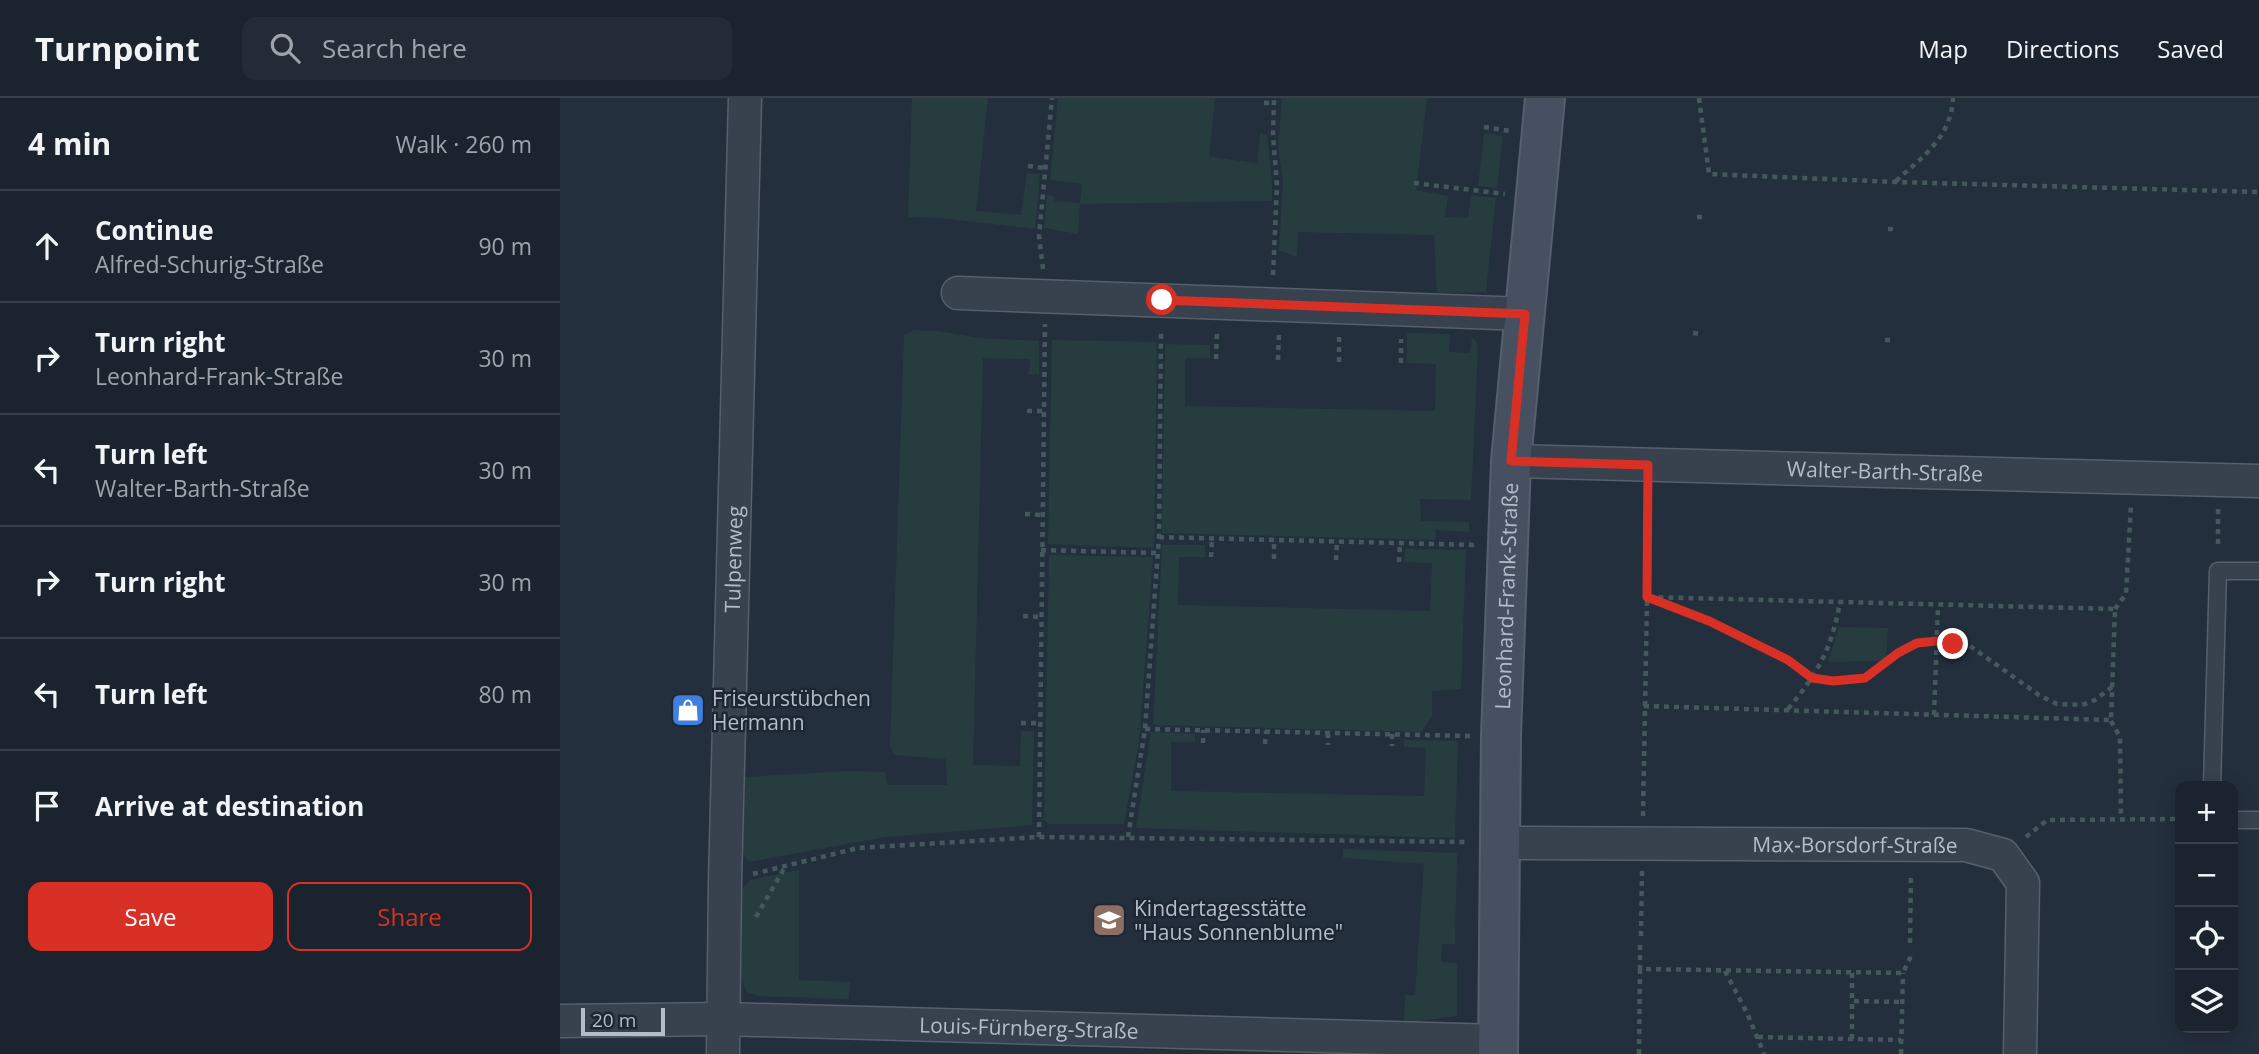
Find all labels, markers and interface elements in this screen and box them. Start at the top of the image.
search box [242,17,732,80]
text: Turnpoint [35,26,200,71]
icon: search [266,29,304,67]
text: Search here [322,30,467,66]
text: Map [1918,32,1968,65]
text: Directions [2006,32,2119,65]
text: Saved [2157,32,2224,65]
text: 4 min [28,123,111,164]
text: Walk · 260 m [395,128,532,160]
text: Continue [95,212,214,248]
icon: ahead [28,227,66,265]
text: 90 m [478,230,532,262]
text: Alfred-Schurig-Straße [95,248,324,280]
route start [1146,284,1177,315]
text: Turn right [95,324,226,360]
icon: right [28,339,66,377]
text: 30 m [478,342,532,374]
text: Leonhard-Frank-Straße [95,360,344,392]
text: Turn left [95,436,207,472]
icon: left [28,451,66,489]
text: 30 m [478,454,532,486]
street label: Walter-Barth-Straße [1786,454,1983,488]
text: Walter-Barth-Straße [95,472,310,504]
street label: Leonhard-Frank-Straße [1488,482,1524,710]
street label: Tulpenweg [718,505,749,613]
icon: right [28,563,66,601]
text: Turn right [95,564,226,600]
text: 30 m [478,566,532,598]
route end [1937,628,1968,659]
icon: left [28,675,66,713]
text: Turn left [95,676,207,712]
text: 80 m [478,678,532,710]
place label: Friseurstübchen Hermann [712,684,871,736]
shop icon: Friseurstübchen Hermann [669,691,707,729]
map controls [2175,781,2238,1033]
button: + [2175,781,2238,844]
icon: arrive [28,787,66,825]
text: Arrive at destination [95,788,364,824]
street label: Max-Borsdorf-Straße [1752,830,1958,859]
button: − [2175,844,2238,907]
button: Save [28,882,273,951]
button: Share [287,882,532,951]
place label: Kindertagesstätte "Haus Sonnenblume" [1134,894,1343,946]
school or university icon: Kindertagesstätte "Haus Sonnenblume" [1090,901,1128,939]
button: locate [2175,907,2238,970]
button: layers [2175,970,2238,1033]
scale bar [581,1005,665,1037]
text: 20 m [592,1007,636,1033]
street label: Louis-Fürnberg-Straße [919,1011,1139,1045]

